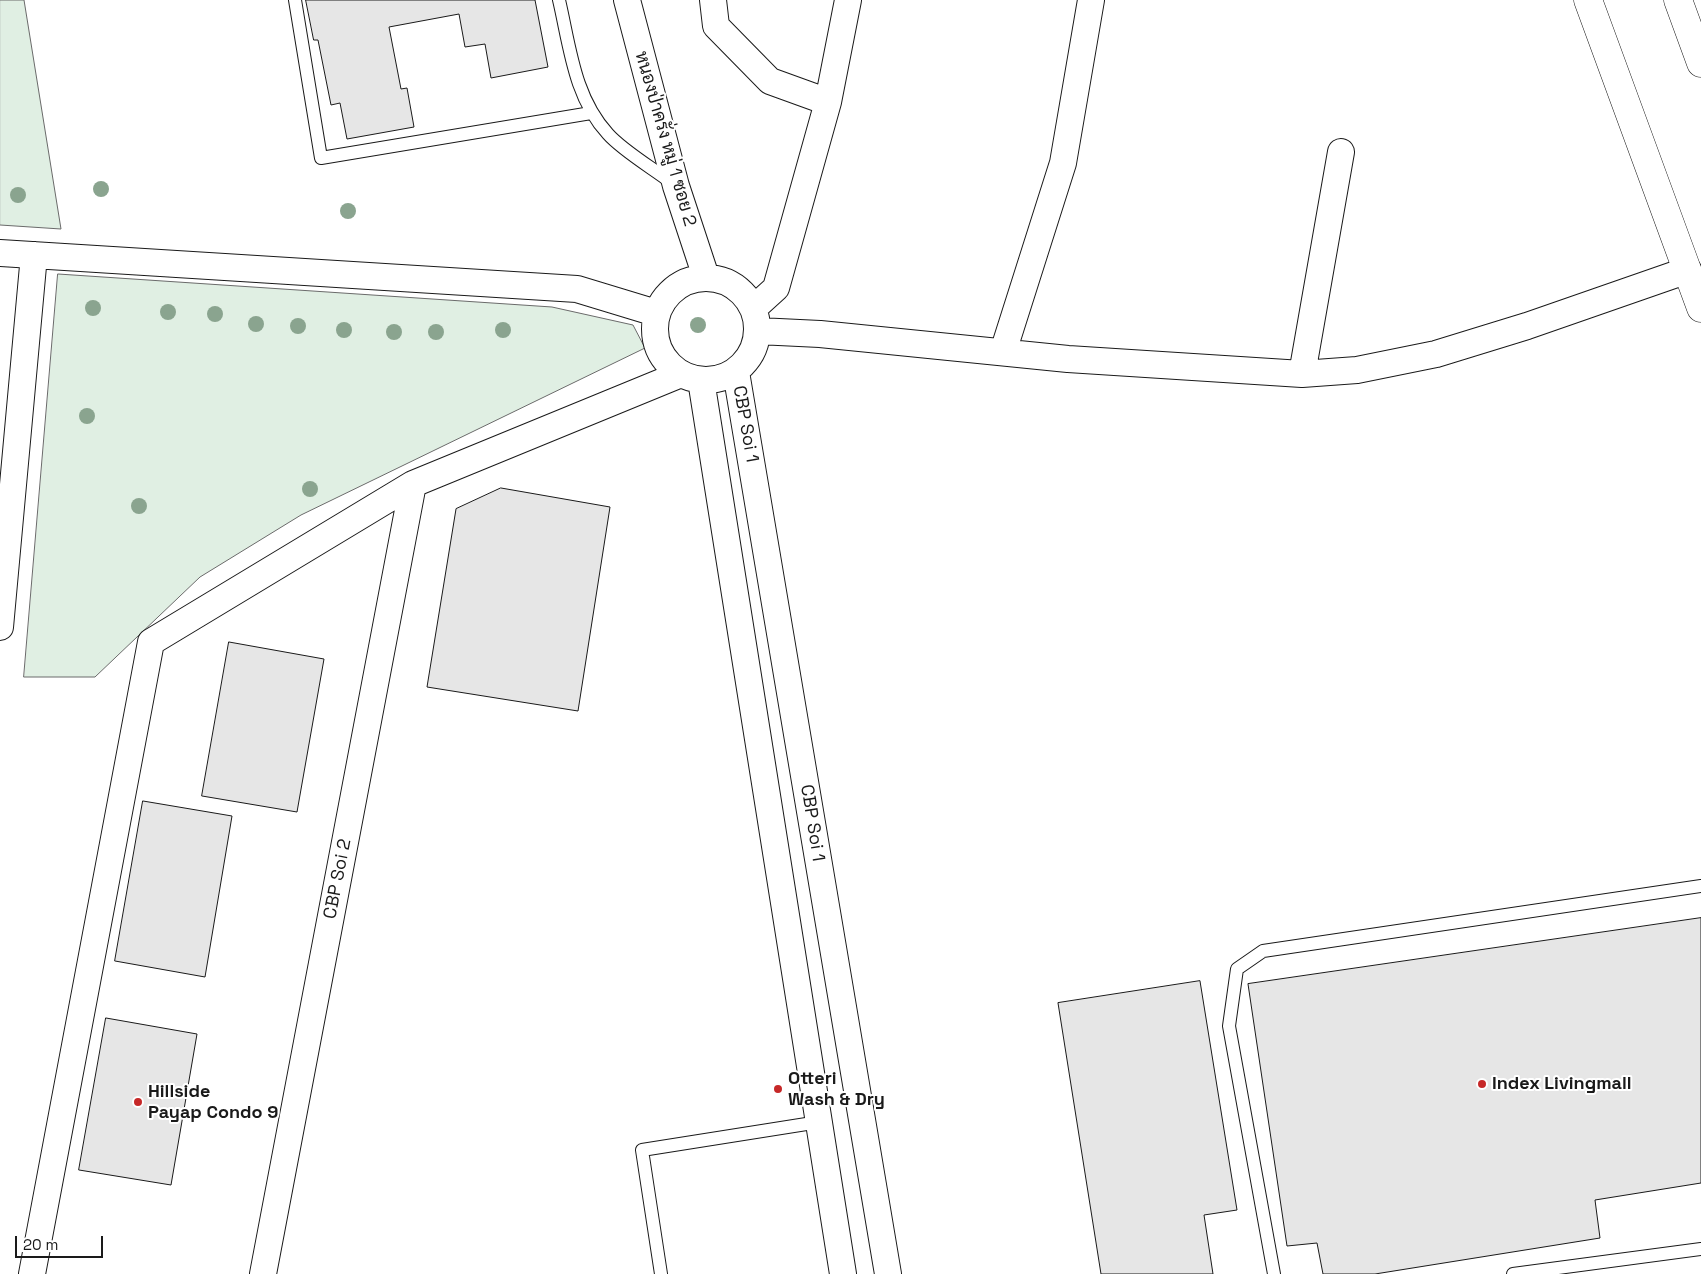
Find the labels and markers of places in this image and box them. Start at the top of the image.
place label: Otteri Wash & Dry [788,1068,885,1110]
place label: Index Livingmall [1492,1073,1631,1095]
marker: Index Livingmall [1476,1078,1488,1090]
place label: Hillside Payap Condo 9 [148,1081,278,1124]
marker: Otteri Wash & Dry [772,1083,784,1095]
marker: Hillside Payap Condo 9 [132,1096,144,1108]

